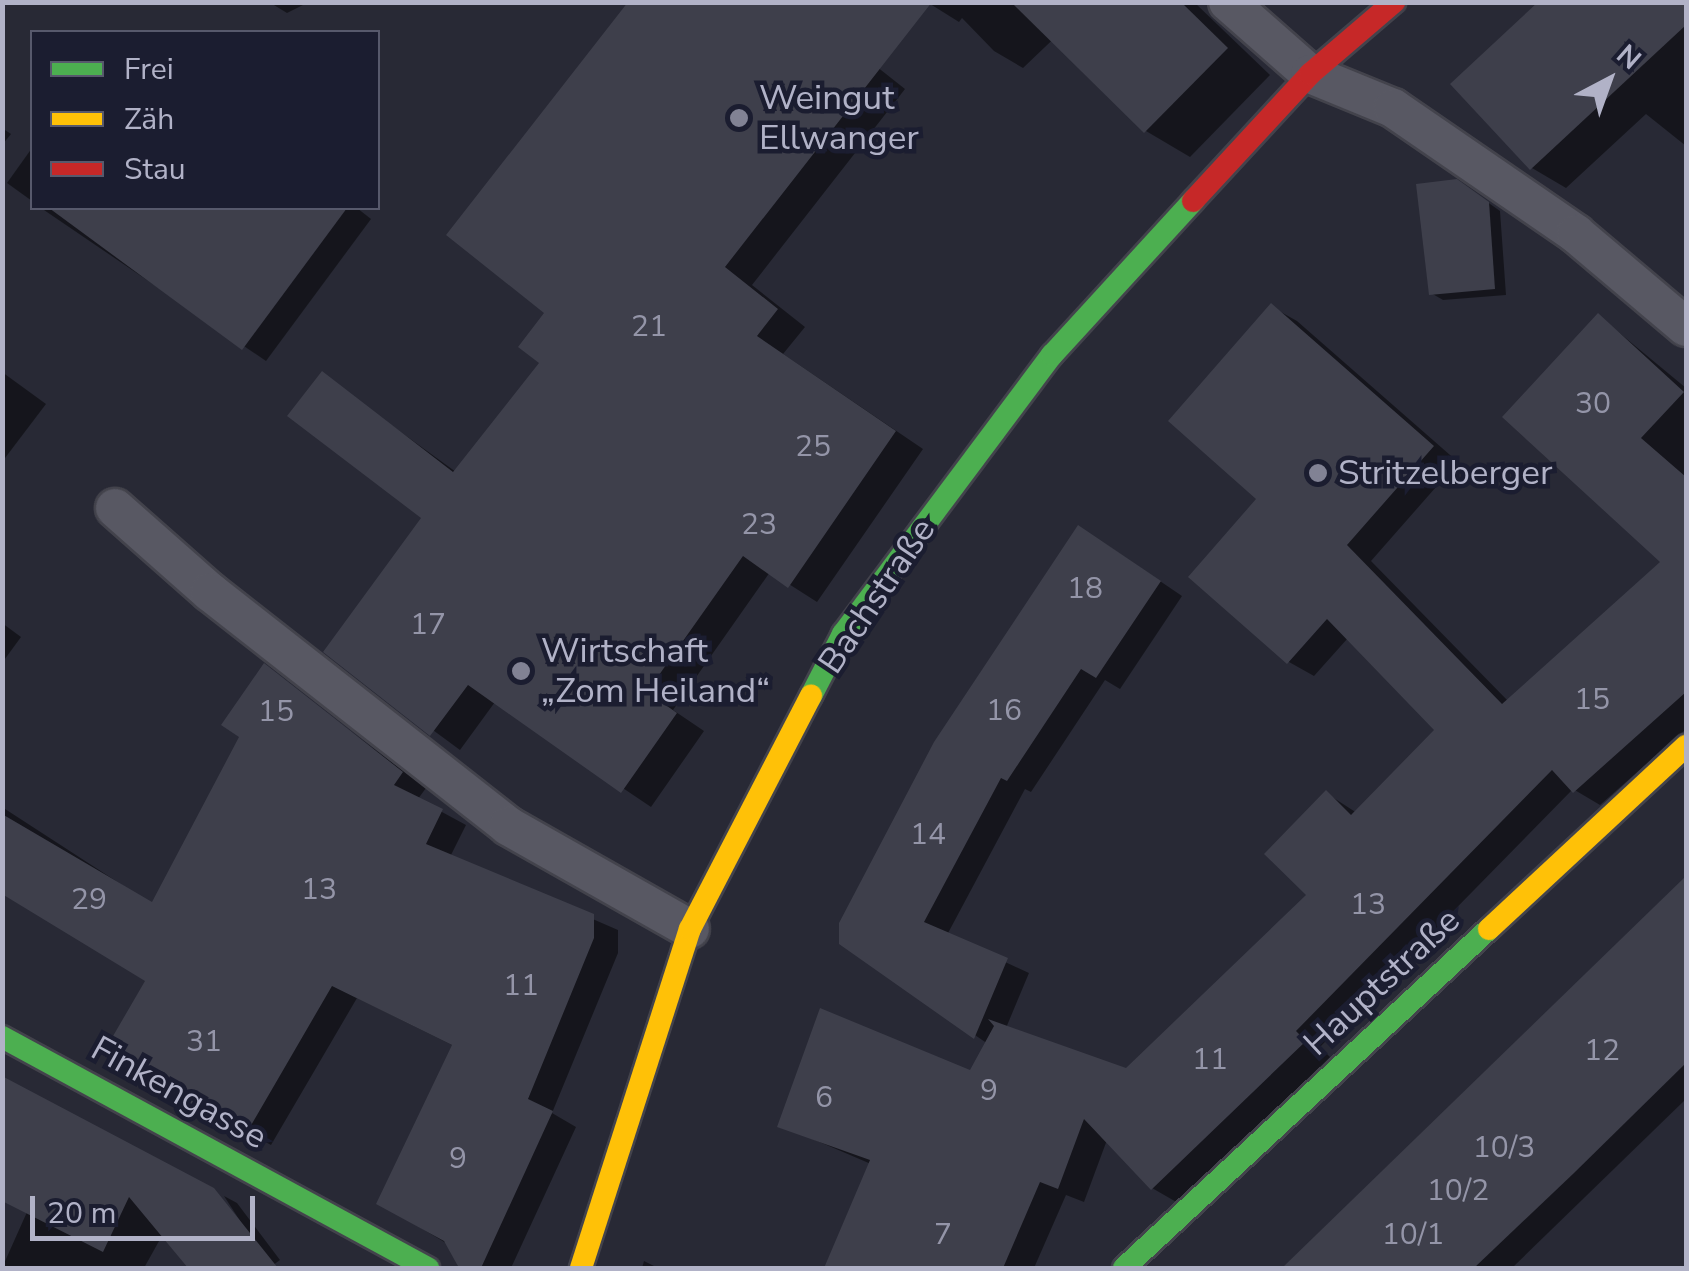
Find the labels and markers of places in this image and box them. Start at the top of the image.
place label: Weingut Ellwanger [759,77,919,159]
marker: Weingut Ellwanger [728,107,750,129]
place label: Stritzelberger [1338,452,1552,494]
marker: Stritzelberger [1307,462,1329,484]
place label: Wirtschaft „Zom Heiland“ [541,630,770,712]
marker: Wirtschaft „Zom Heiland“ [510,660,532,682]

